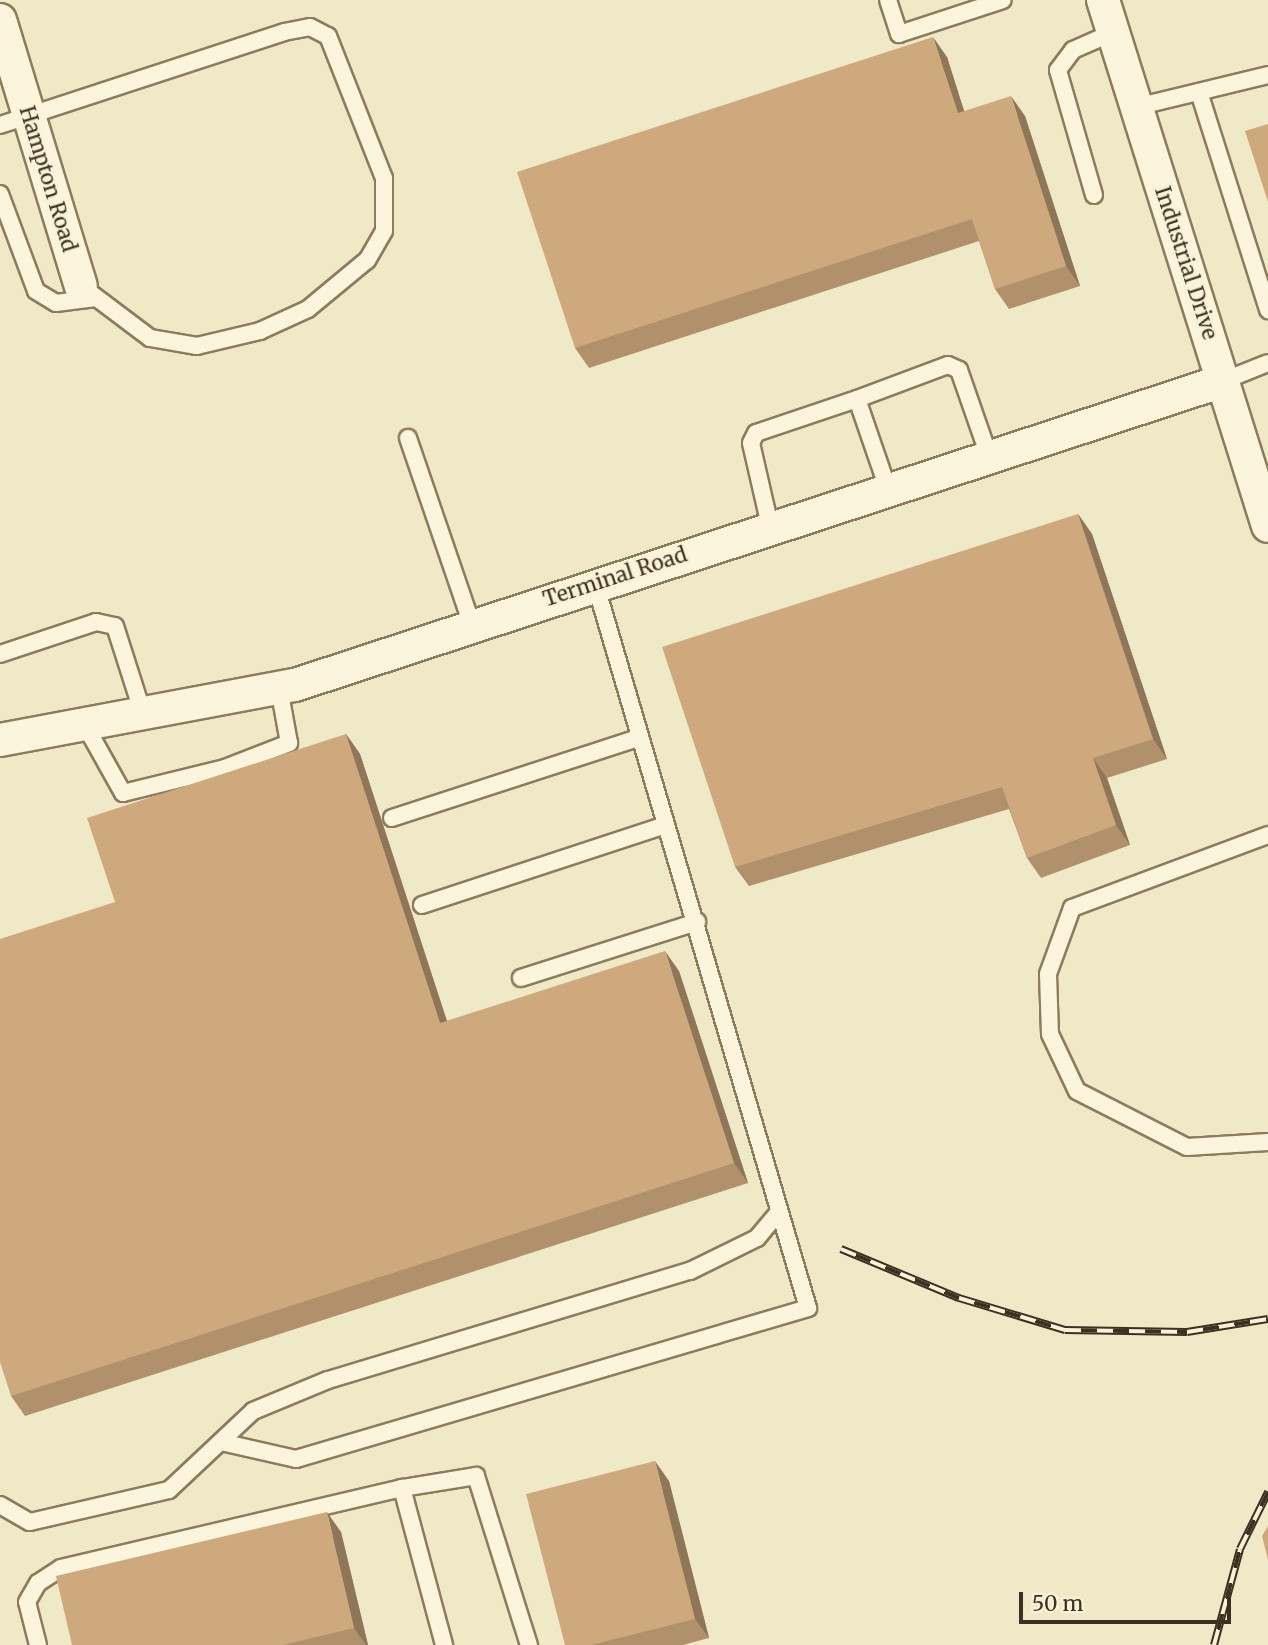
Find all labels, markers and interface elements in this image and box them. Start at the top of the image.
street label: Hampton Road [14,103,82,255]
street label: Industrial Drive [1149,183,1223,343]
street label: Terminal Road [540,542,690,612]
scale bar [1023,1578,1235,1622]
text: 50 m [1032,1590,1083,1617]

